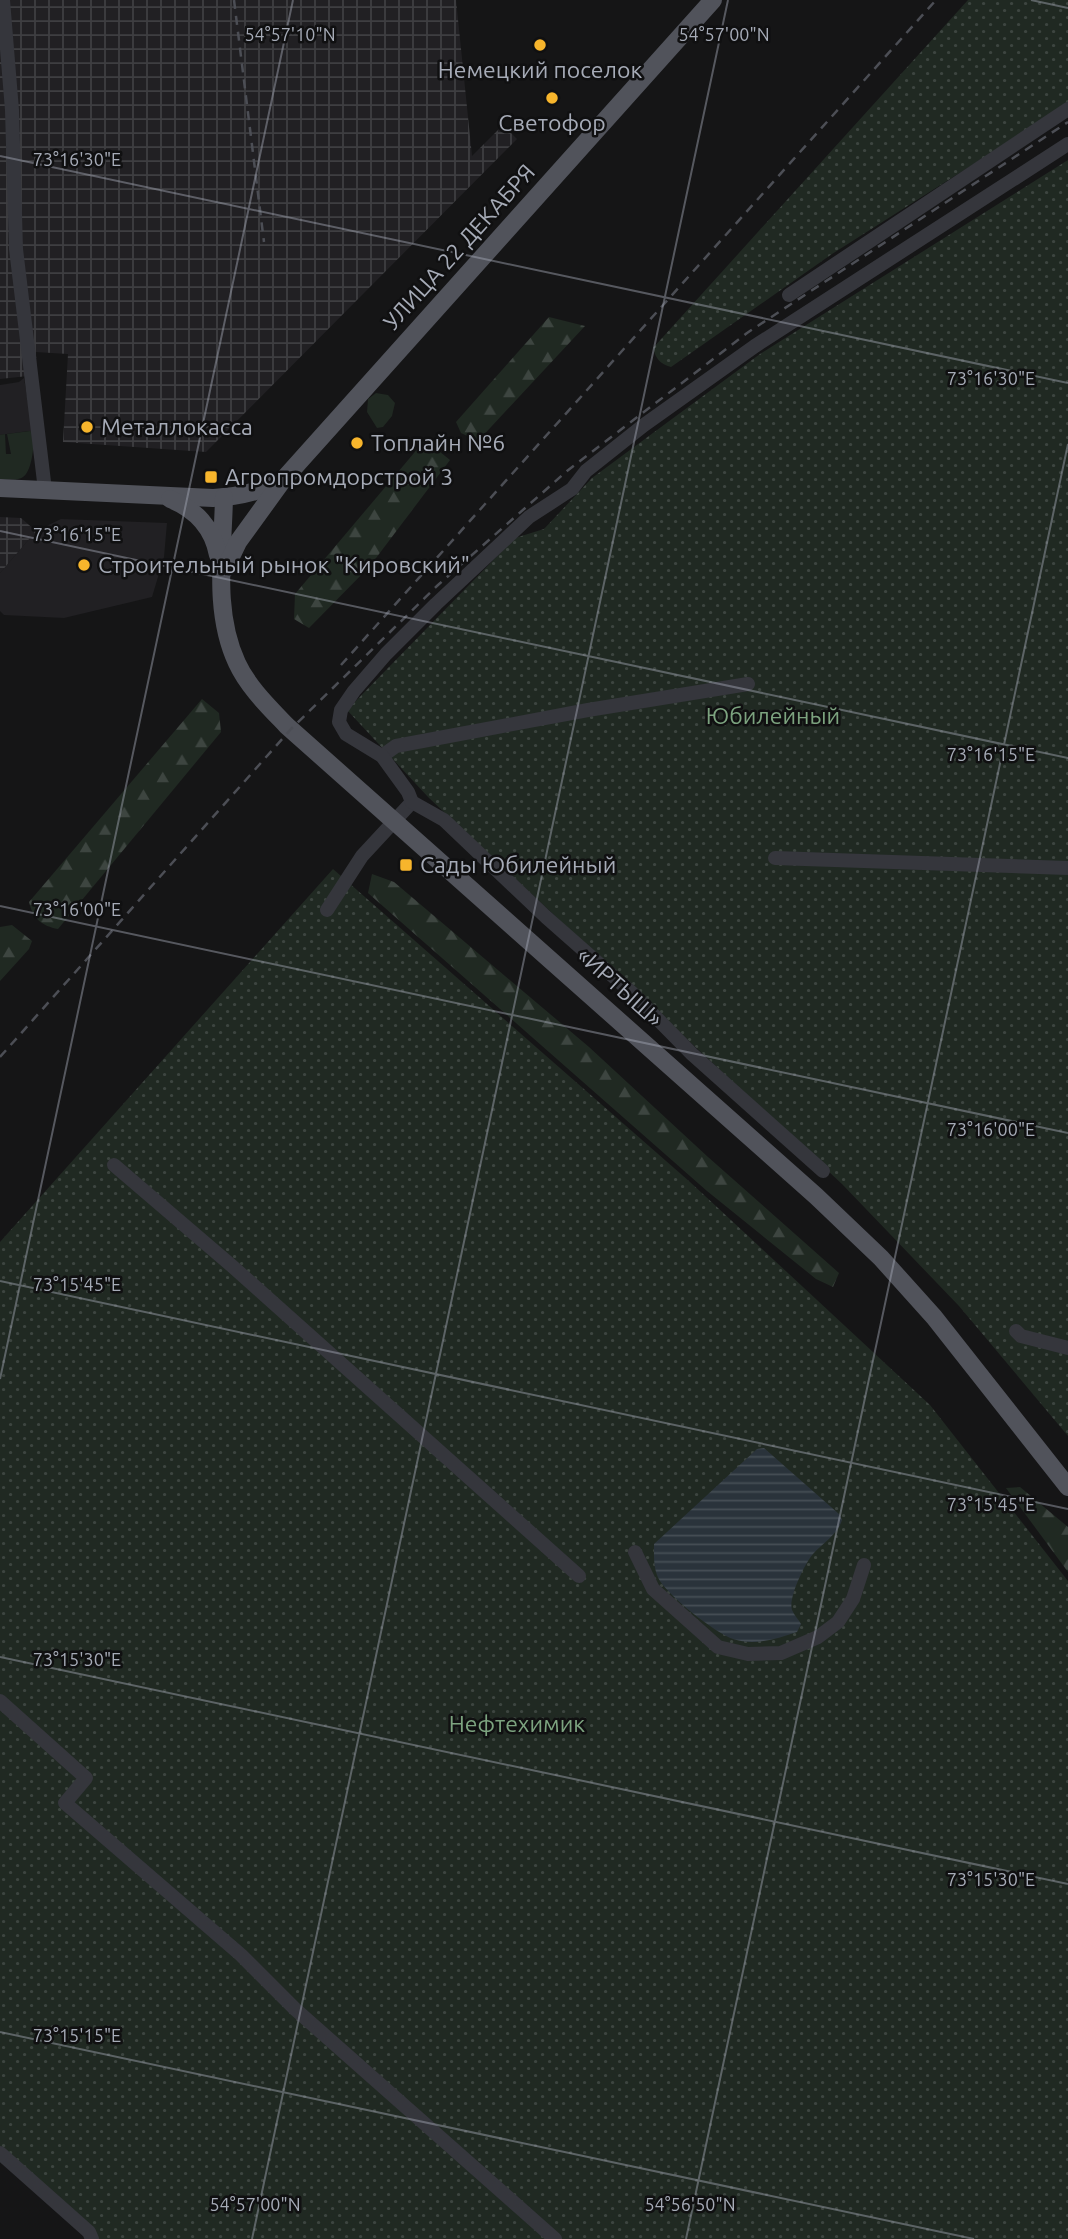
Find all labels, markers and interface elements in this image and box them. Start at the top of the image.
text: 54°57'10"N [244,24,336,44]
text: 54°57'00"N [678,24,770,44]
marker: Немецкий поселок [532,37,548,53]
place label: Немецкий поселок [438,57,642,82]
marker: Светофор [544,90,560,106]
place label: Светофор [498,110,606,135]
text: 73°16'30"E [33,149,121,169]
street label: УЛИЦА 22 ДЕКАБРЯ [378,159,539,334]
text: 73°16'30"E [947,368,1035,388]
place label: Металлокасса [101,414,253,439]
marker: Металлокасса [79,419,95,435]
place label: Топлайн №6 [371,430,505,455]
marker: Топлайн №6 [349,435,365,451]
place label: Агропромдорстрой 3 [225,464,453,489]
marker: Агропромдорстрой 3 [203,469,219,485]
text: 73°16'15"E [33,524,121,544]
place label: Строительный рынок "Кировский" [98,552,470,577]
marker: Строительный рынок "Кировский" [76,557,92,573]
park label: Юбилейный [706,703,840,728]
text: 73°16'15"E [947,744,1035,764]
place label: Сады Юбилейный [420,852,616,877]
marker: Сады Юбилейный [398,857,414,873]
text: 73°16'00"E [33,899,121,919]
street label: «ИРТЫШ» [573,942,668,1031]
text: 73°16'00"E [947,1119,1035,1139]
text: 73°15'45"E [33,1274,121,1294]
text: 73°15'45"E [947,1494,1035,1514]
text: 73°15'30"E [33,1649,121,1669]
park label: Нефтехимик [449,1711,585,1736]
text: 73°15'30"E [947,1869,1035,1889]
text: 73°15'15"E [33,2025,121,2045]
text: 54°57'00"N [209,2194,301,2214]
text: 54°56'50"N [644,2194,736,2214]

